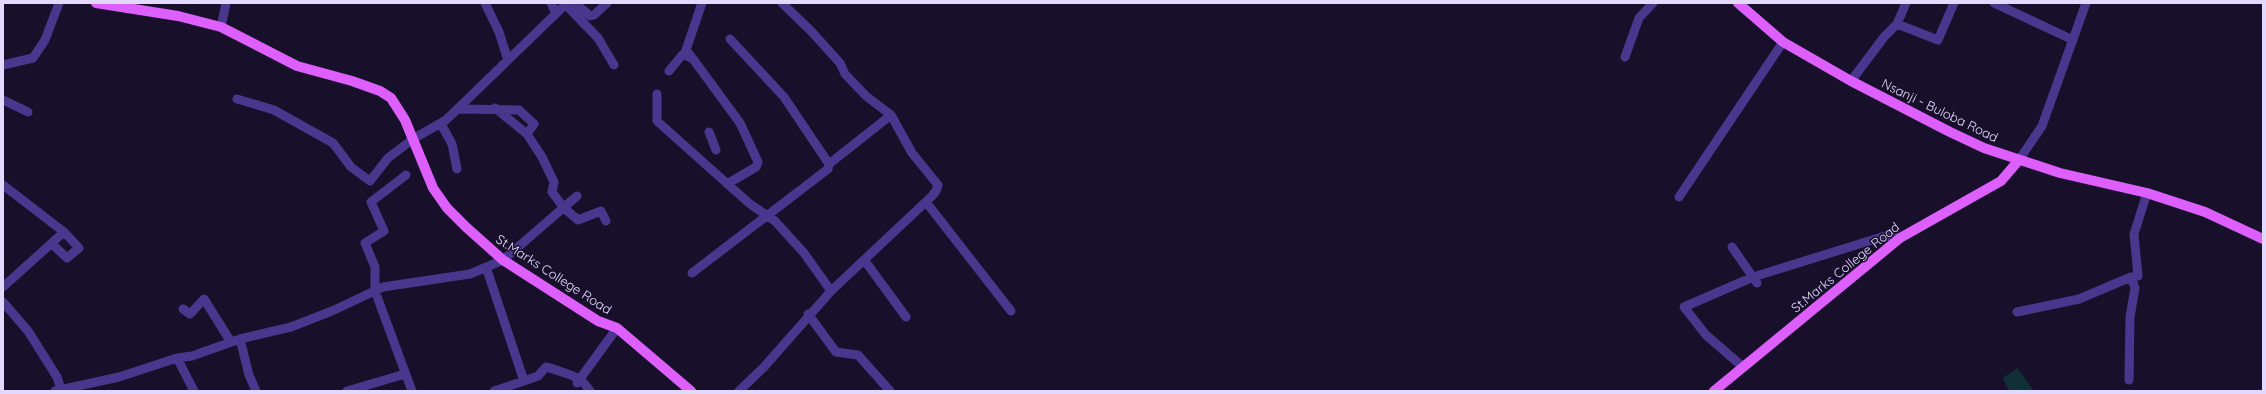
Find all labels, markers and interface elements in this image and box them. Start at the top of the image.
street label: Nsanji - Buloba Road [1879,75,2001,145]
street label: St.Marks College Road [1788,218,1902,316]
street label: St.Marks College Road [493,231,615,317]

